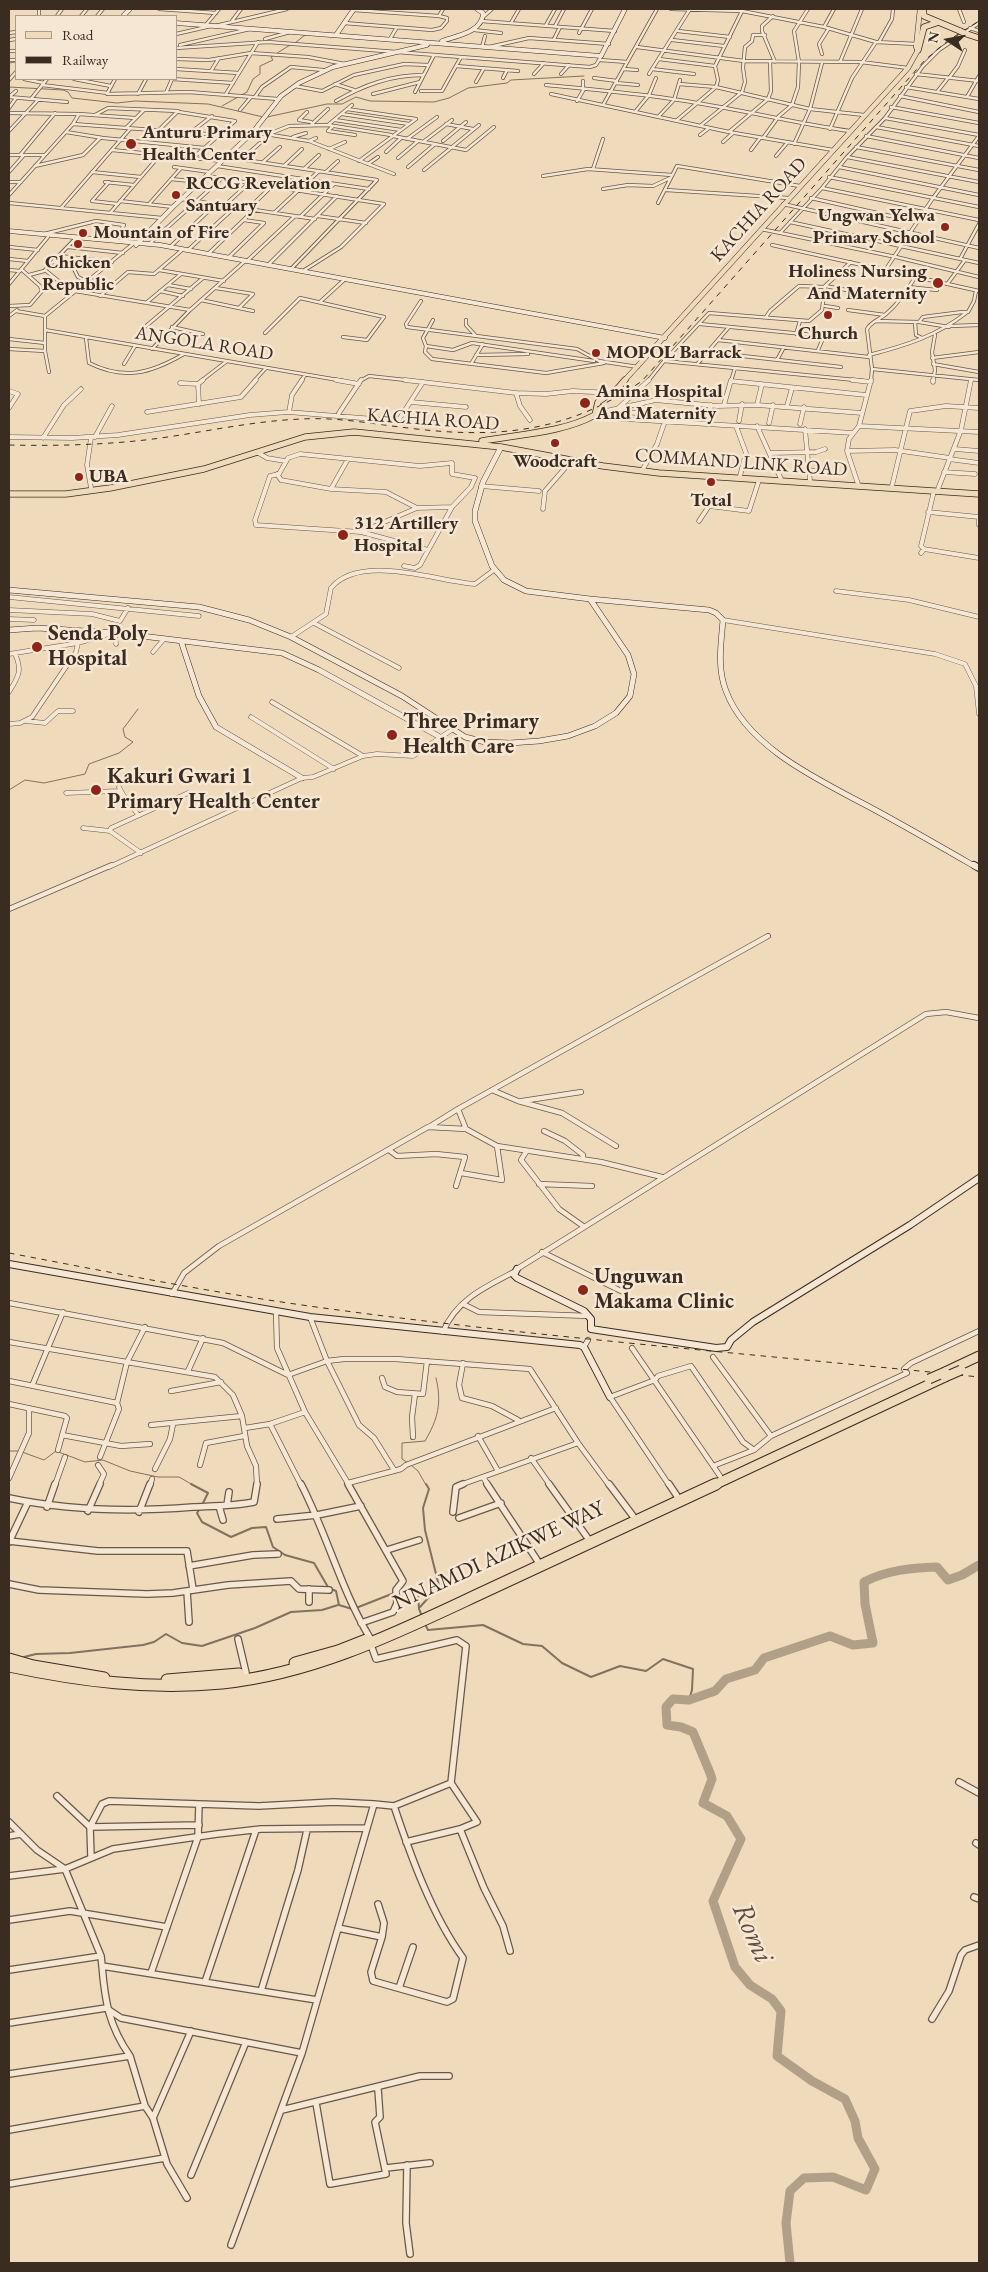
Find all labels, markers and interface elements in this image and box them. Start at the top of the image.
legend [15,15,178,80]
north arrow [923,15,973,65]
text: Road [62,25,93,44]
text: N [923,30,943,44]
text: Railway [62,50,108,69]
place label: Anturu Primary Health Center [142,122,272,166]
marker: Anturu Primary Health Center [124,137,138,151]
street label: KACHIA ROAD [706,153,812,267]
place label: RCCG Revelation Santuary [186,173,331,217]
marker: RCCG Revelation Santuary [170,189,182,201]
place label: Ungwan Yelwa Primary School [813,205,935,249]
marker: Ungwan Yelwa Primary School [939,221,951,233]
place label: Mountain of Fire [93,222,229,244]
marker: Mountain of Fire [77,227,89,239]
marker: Chicken Republic [72,238,84,250]
place label: Chicken Republic [42,252,114,296]
place label: Holiness Nursing And Maternity [788,261,927,305]
marker: Holiness Nursing And Maternity [931,276,945,290]
marker: Church [822,309,834,321]
street label: ANGOLA ROAD [133,322,275,366]
place label: Church [798,323,858,345]
place label: MOPOL Barrack [606,342,742,364]
marker: MOPOL Barrack [590,347,602,359]
place label: Amina Hospital And Maternity [596,381,723,425]
marker: Amina Hospital And Maternity [578,396,592,410]
street label: KACHIA ROAD [366,404,500,436]
marker: Woodcraft [549,437,561,449]
street label: COMMAND LINK ROAD [634,444,848,482]
place label: Woodcraft [513,451,597,473]
place label: UBA [89,466,128,488]
marker: UBA [73,471,85,483]
marker: Total [705,476,717,488]
place label: Total [690,490,732,512]
place label: 312 Artillery Hospital [354,513,458,557]
marker: 312 Artillery Hospital [336,528,350,542]
place label: Senda Poly Hospital [48,621,148,672]
marker: Senda Poly Hospital [30,640,44,654]
place label: Three Primary Health Care [403,709,539,760]
marker: Three Primary Health Care [385,728,399,742]
place label: Kakuri Gwari 1 Primary Health Center [107,764,320,816]
marker: Kakuri Gwari 1 Primary Health Center [89,783,103,797]
place label: Unguwan Makama Clinic [594,1264,734,1316]
marker: Unguwan Makama Clinic [576,1283,590,1297]
street label: NNAMDI AZIKWE WAY [389,1495,609,1617]
water label: Romi [723,1897,781,1969]

